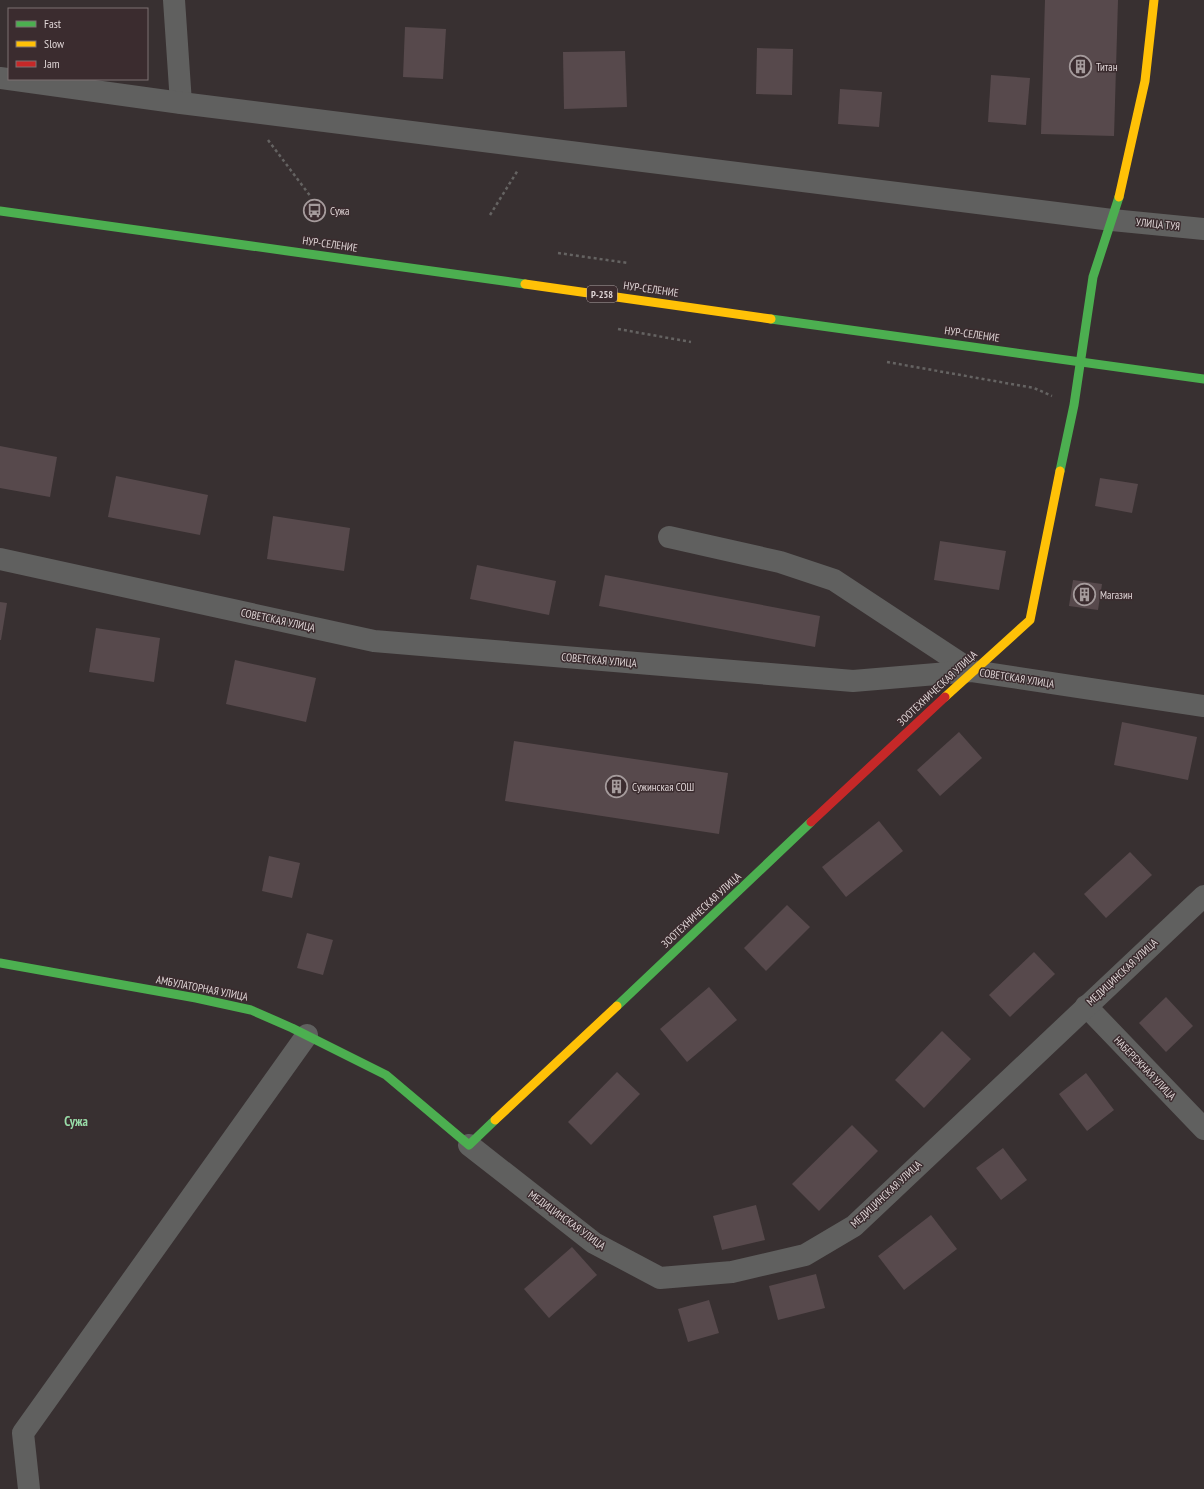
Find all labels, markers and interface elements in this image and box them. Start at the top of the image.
legend [8,8,148,80]
text: Fast [44,16,62,31]
text: Slow [44,36,65,51]
building icon: Титан [1067,54,1093,80]
text: Jam [43,56,60,71]
place label: Титан [1096,60,1118,74]
bus stop icon: Сужа [301,198,327,224]
place label: Сужа [330,204,349,218]
street label: УЛИЦА ТУЯ [1135,215,1181,233]
street label: НУР-СЕЛЕНИЕ [301,233,359,255]
street label: НУР-СЕЛЕНИЕ [622,278,680,300]
road number: Р-258 [587,286,617,302]
street label: НУР-СЕЛЕНИЕ [943,323,1001,345]
building icon: Магазин [1072,582,1098,608]
place label: Магазин [1100,588,1133,602]
street label: СОВЕТСКАЯ УЛИЦА [240,605,317,635]
street label: ЗООТЕХНИЧЕСКАЯ УЛИЦА [894,647,980,729]
street label: СОВЕТСКАЯ УЛИЦА [561,650,638,670]
street label: СОВЕТСКАЯ УЛИЦА [979,665,1056,691]
building icon: Сужинская СОШ [603,774,629,800]
place label: Сужинская СОШ [632,780,694,794]
street label: ЗООТЕХНИЧЕСКАЯ УЛИЦА [658,869,744,951]
street label: МЕДИЦИНСКАЯ УЛИЦА [1084,935,1161,1009]
street label: АМБУЛАТОРНАЯ УЛИЦА [155,972,250,1004]
street label: НАБЕРЕЖНАЯ УЛИЦА [1111,1033,1180,1103]
district label: Сужа [64,1113,88,1130]
street label: МЕДИЦИНСКАЯ УЛИЦА [848,1157,925,1231]
street label: МЕДИЦИНСКАЯ УЛИЦА [526,1187,609,1253]

